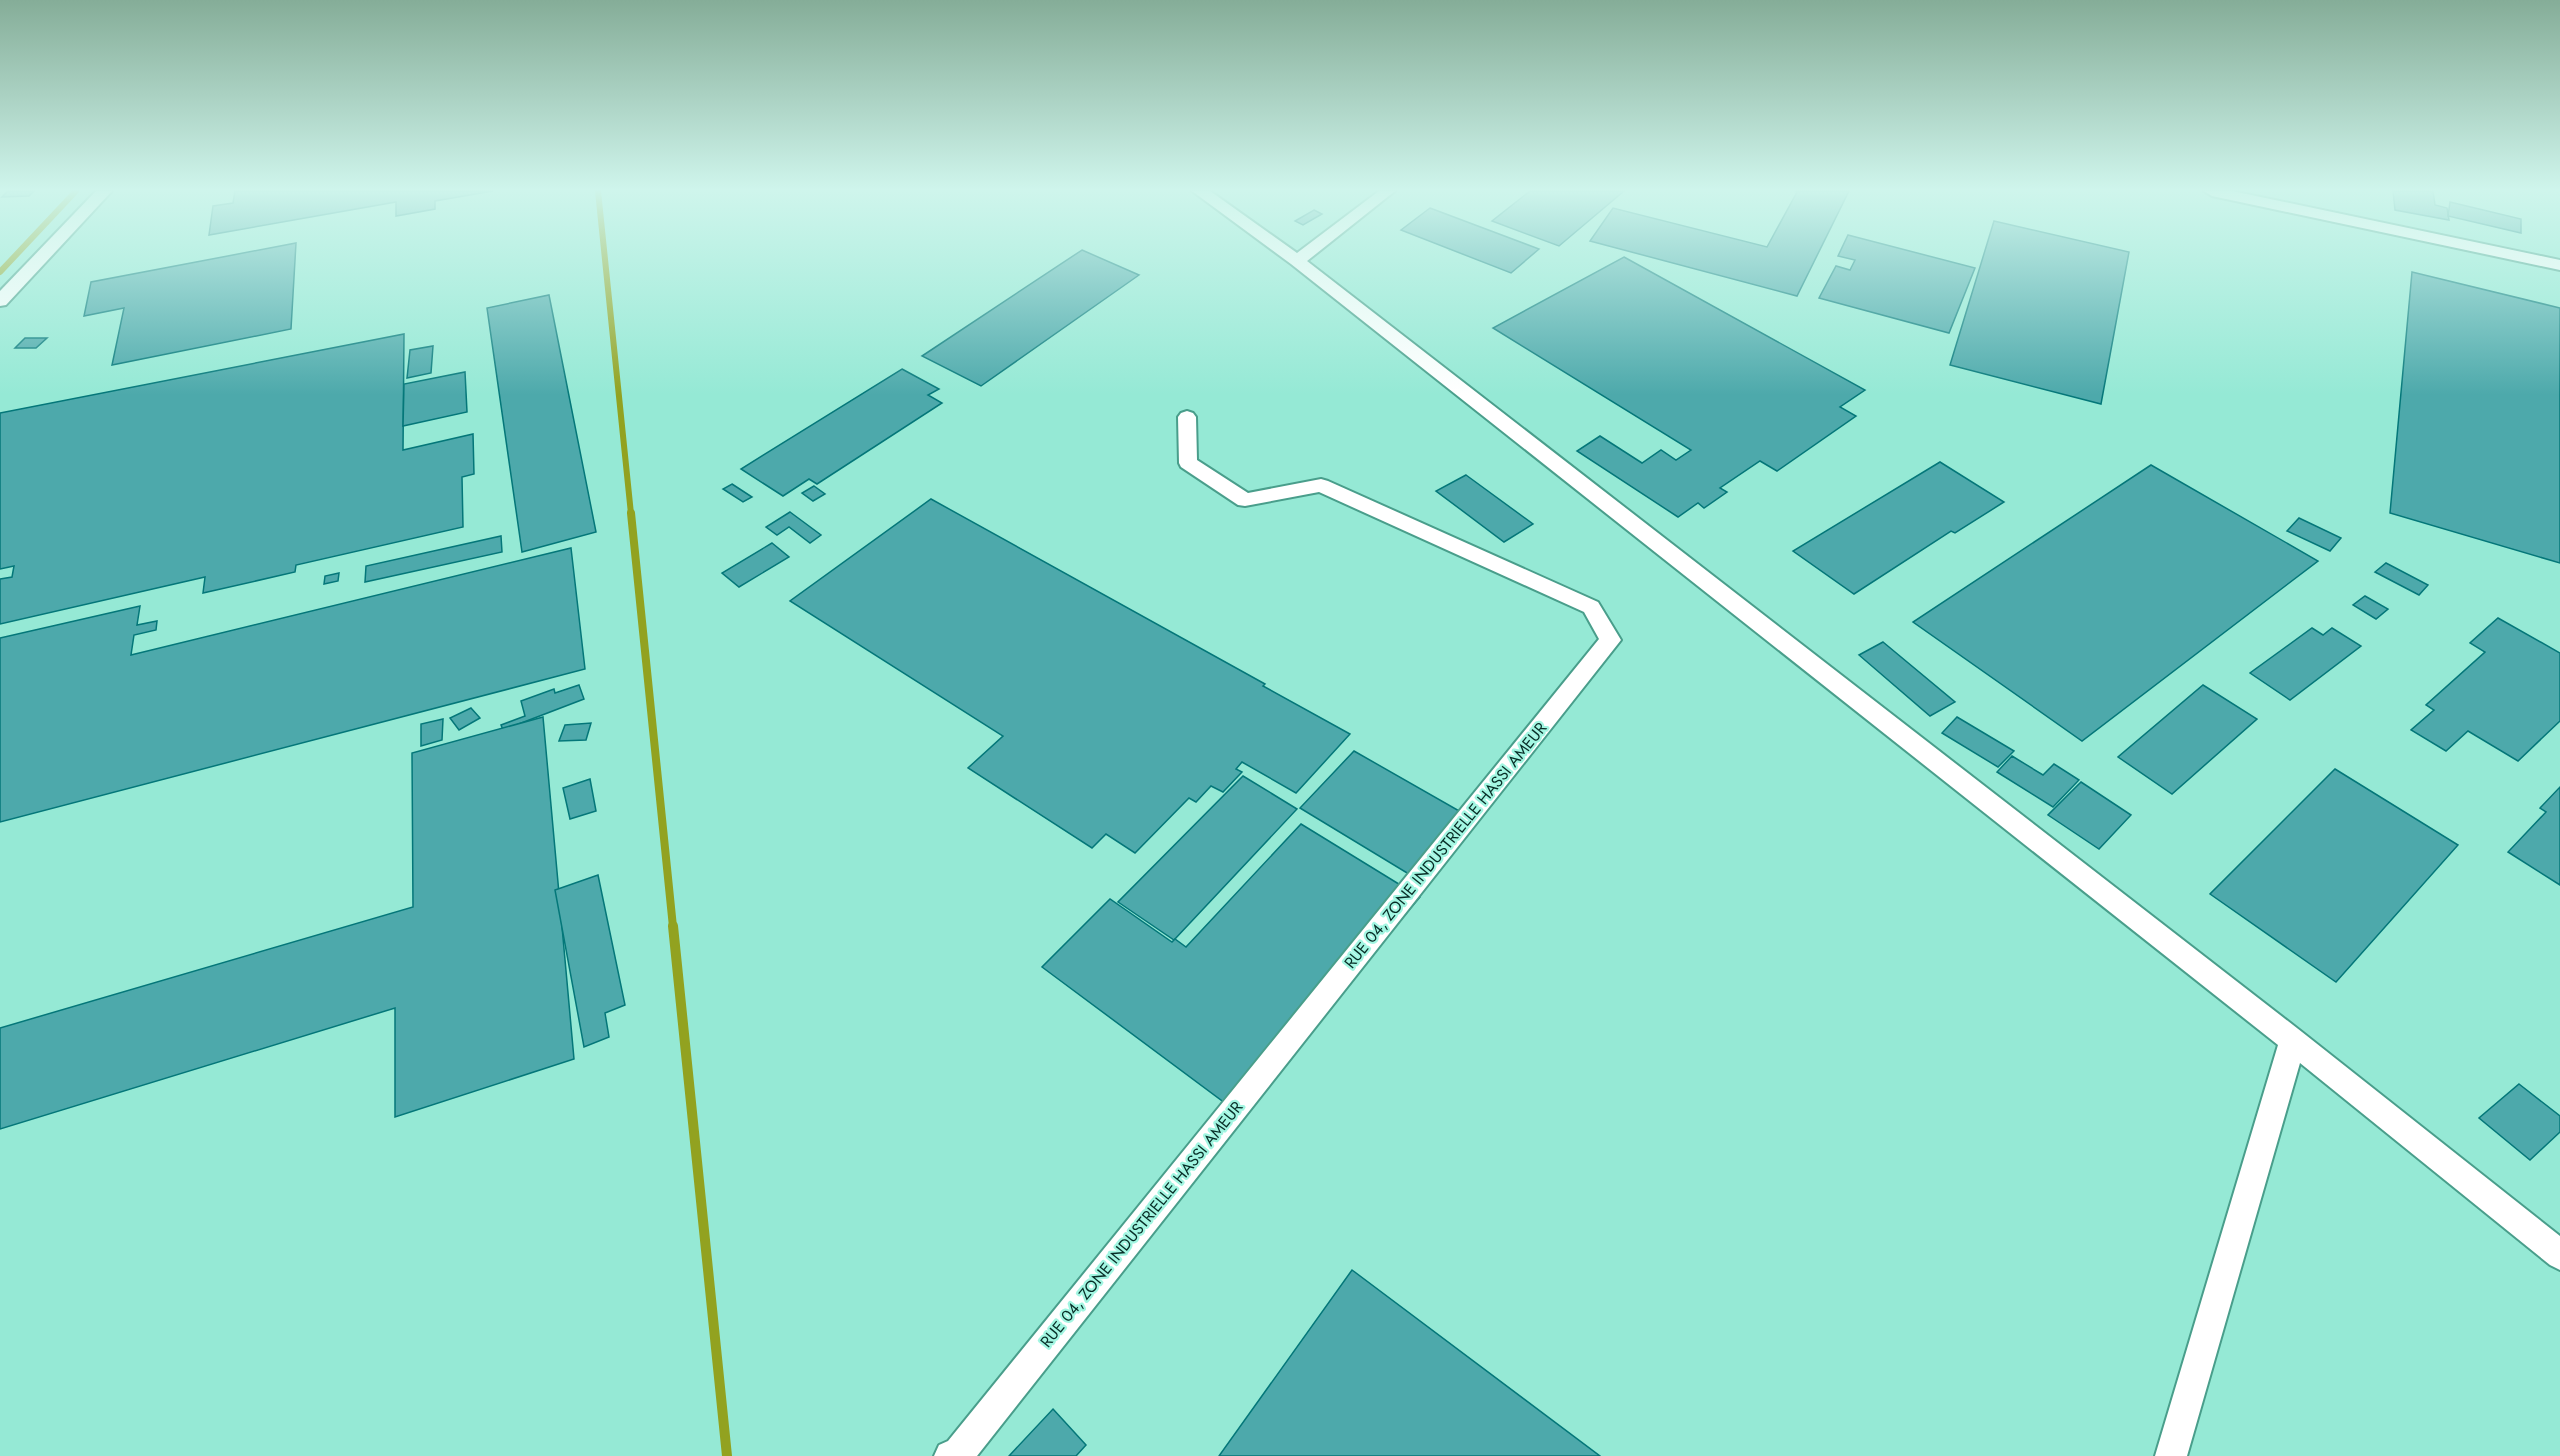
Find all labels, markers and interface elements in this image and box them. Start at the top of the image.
street label: RUE 04, ZONE INDUSTRIELLE HASSI AMEUR [1339,717,1552,973]
street label: RUE 04, ZONE INDUSTRIELLE HASSI AMEUR [1035,1096,1248,1352]

